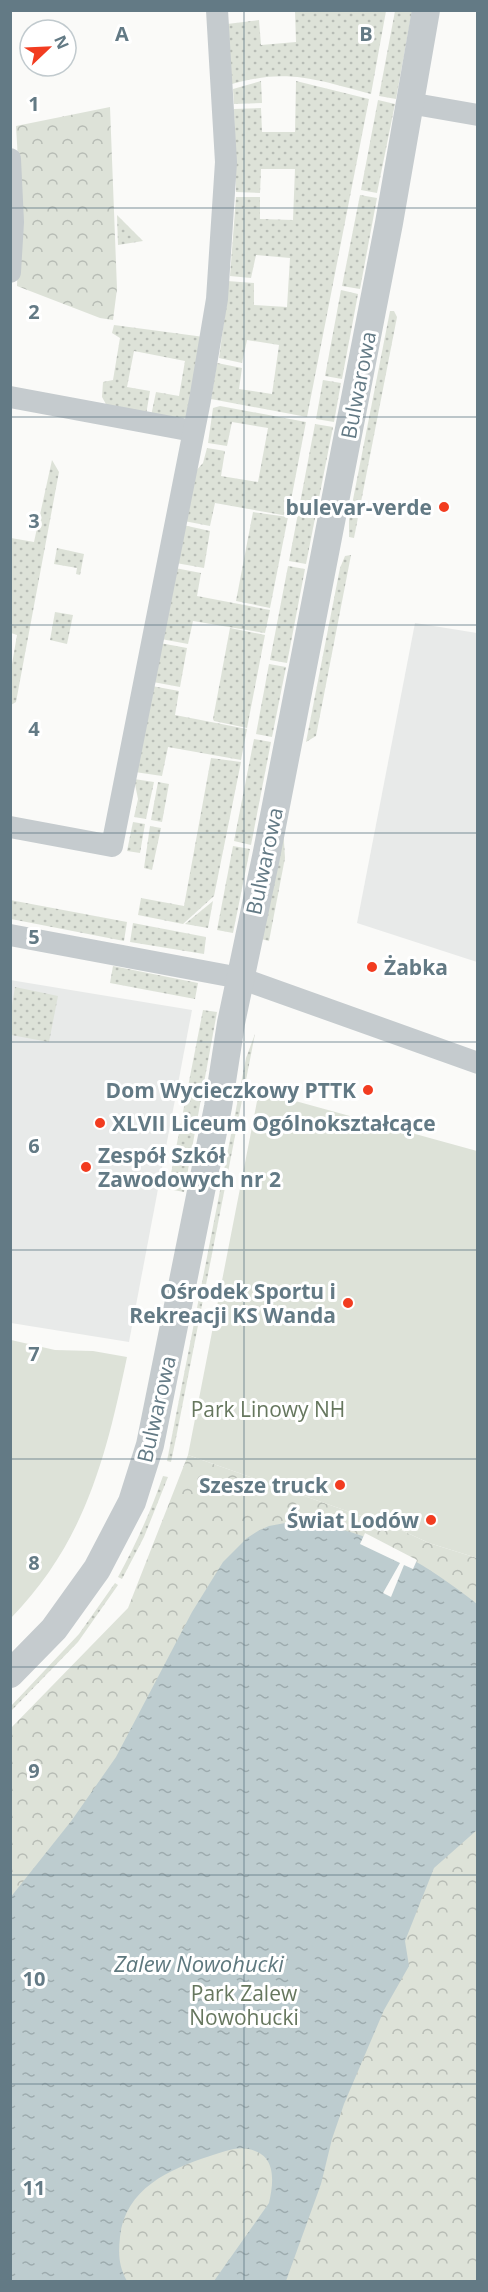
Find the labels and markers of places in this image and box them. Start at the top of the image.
place label: bulevar-verde [286,493,432,521]
marker: bulevar-verde [437,500,451,514]
place label: Żabka [384,953,448,981]
marker: Żabka [365,960,379,974]
place label: Dom Wycieczkowy PTTK [106,1076,356,1104]
marker: Dom Wycieczkowy PTTK [361,1083,375,1097]
place label: XLVII Liceum Ogólnokształcące [112,1109,436,1137]
marker: XLVII Liceum Ogólnokształcące [93,1116,107,1130]
place label: Zespół Szkół Zawodowych nr 2 [98,1141,281,1193]
marker: Zespół Szkół Zawodowych nr 2 [79,1160,93,1174]
place label: Ośrodek Sportu i Rekreacji KS Wanda [129,1277,336,1329]
marker: Ośrodek Sportu i Rekreacji KS Wanda [341,1296,355,1310]
place label: Szesze truck [199,1471,329,1499]
marker: Szesze truck [333,1478,347,1492]
place label: Świat Lodów [287,1506,419,1534]
marker: Świat Lodów [424,1513,438,1527]

